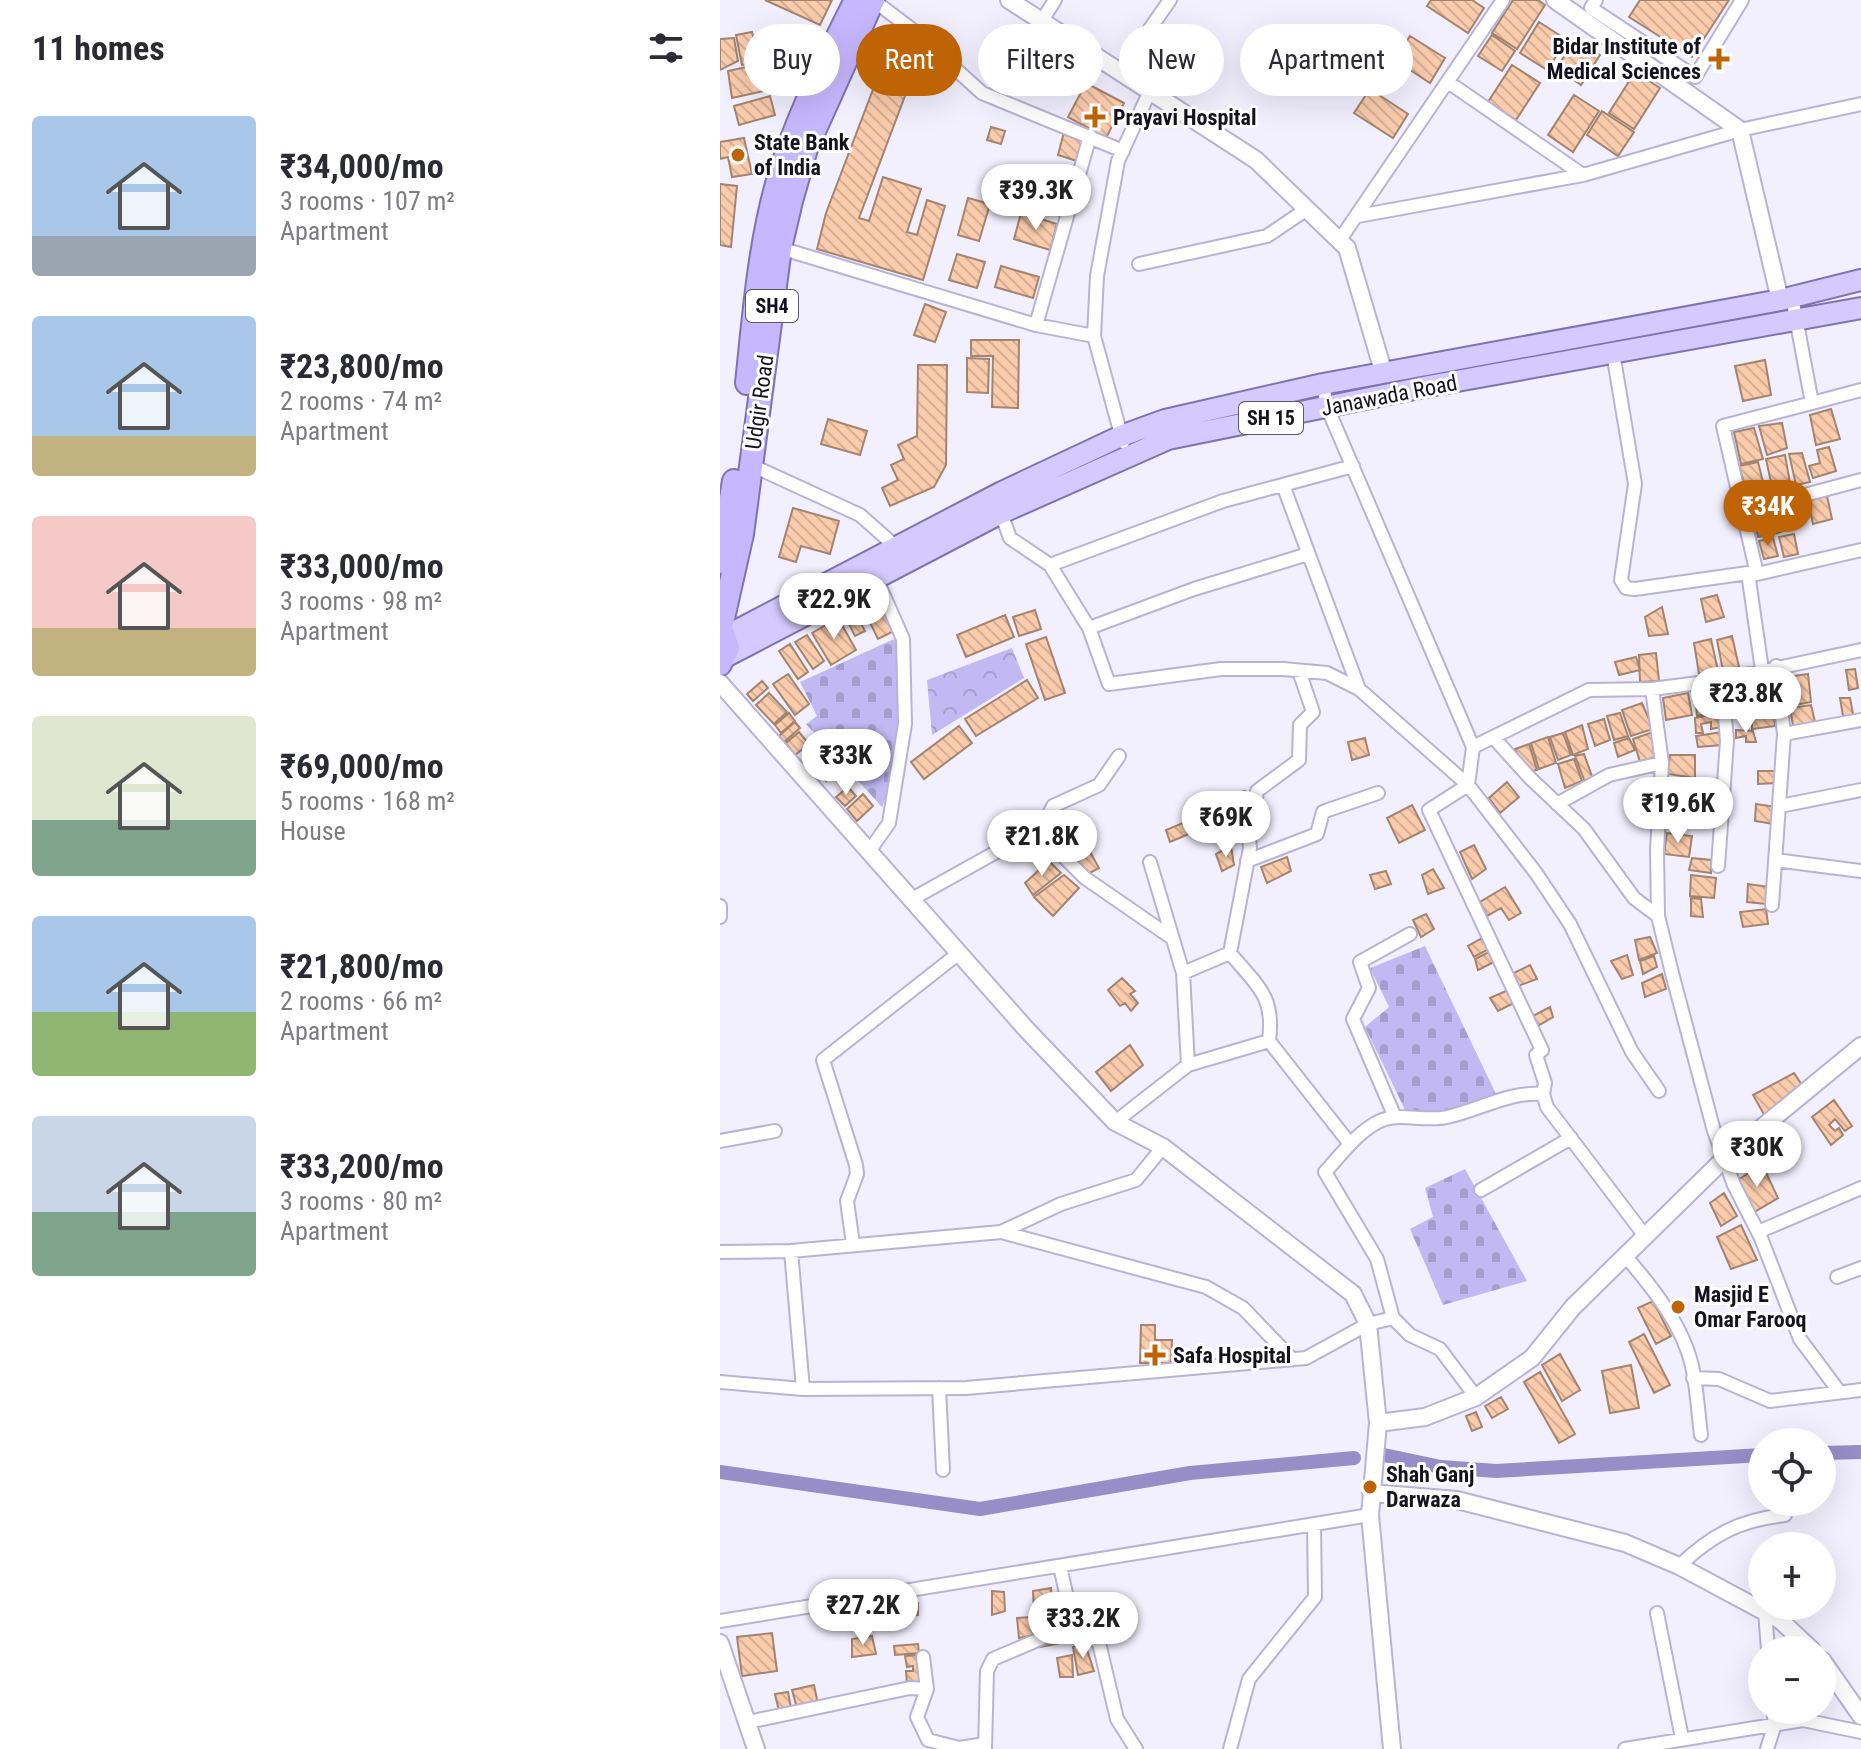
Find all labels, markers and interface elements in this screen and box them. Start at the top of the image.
chip: Buy [744,24,840,96]
chip: Rent [856,24,962,96]
chip: Filters [978,24,1103,96]
chip: New [1119,24,1224,96]
chip: Apartment [1240,24,1413,96]
icon: filters [644,26,688,70]
text: 11 homes [32,28,165,68]
place label: Bidar Institute of Medical Sciences [1547,34,1701,84]
marker: Bidar Institute of Medical Sciences [1708,48,1730,70]
place label: Prayavi Hospital [1113,105,1257,130]
marker: Prayavi Hospital [1084,106,1106,128]
place label: State Bank of India [754,130,850,180]
text: ₹34,000/mo [280,146,444,186]
marker: State Bank of India [729,146,747,164]
icon: home [96,148,192,244]
pin: ₹39.3K [971,164,1101,232]
text: ₹39.3K [999,175,1073,205]
text: 3 rooms · 107 m² [280,186,455,216]
text: Apartment [280,216,389,246]
road number: SH4 [746,290,798,322]
text: ₹23,800/mo [280,346,444,386]
icon: home [96,348,192,444]
street label: Udgir Road [740,353,778,451]
street label: Janawada Road [1319,370,1459,421]
text: 2 rooms · 74 m² [280,386,442,416]
road number: SH 15 [1239,402,1303,434]
text: Apartment [280,416,389,446]
pin: ₹34K [1721,480,1815,548]
text: ₹34K [1742,491,1794,521]
text: ₹33,000/mo [280,546,444,586]
icon: home [96,548,192,644]
pin: ₹22.9K [769,573,899,641]
text: ₹22.9K [797,584,871,614]
text: 3 rooms · 98 m² [280,586,442,616]
text: Apartment [280,616,389,646]
pin: ₹23.8K [1681,667,1811,735]
text: ₹23.8K [1709,678,1783,708]
pin: ₹33K [799,729,893,797]
text: ₹33K [820,740,872,770]
text: ₹69,000/mo [280,746,444,786]
icon: home [96,748,192,844]
pin: ₹19.6K [1613,777,1743,845]
text: 5 rooms · 168 m² [280,786,455,816]
text: ₹19.6K [1641,788,1715,818]
pin: ₹69K [1179,791,1273,859]
text: ₹69K [1200,802,1252,832]
pin: ₹21.8K [977,810,1107,878]
text: House [280,816,346,846]
text: ₹21.8K [1005,821,1079,851]
text: ₹21,800/mo [280,946,444,986]
icon: home [96,948,192,1044]
text: 2 rooms · 66 m² [280,986,442,1016]
text: Apartment [280,1016,389,1046]
pin: ₹30K [1710,1121,1804,1189]
text: ₹30K [1731,1132,1783,1162]
text: ₹33,200/mo [280,1146,444,1186]
icon: home [96,1148,192,1244]
text: 3 rooms · 80 m² [280,1186,442,1216]
text: Apartment [280,1216,389,1246]
place label: Masjid E Omar Farooq [1694,1282,1807,1332]
marker: Masjid E Omar Farooq [1669,1298,1687,1316]
place label: Safa Hospital [1173,1343,1291,1368]
marker: Safa Hospital [1144,1344,1166,1366]
map controls [1748,1428,1836,1724]
button: locate [1748,1428,1836,1516]
place label: Shah Ganj Darwaza [1386,1462,1474,1512]
marker: Shah Ganj Darwaza [1361,1478,1379,1496]
button: + [1748,1532,1836,1620]
pin: ₹27.2K [798,1579,928,1647]
text: ₹27.2K [826,1590,900,1620]
pin: ₹33.2K [1018,1592,1148,1660]
text: ₹33.2K [1046,1603,1120,1633]
button: − [1748,1636,1836,1724]

